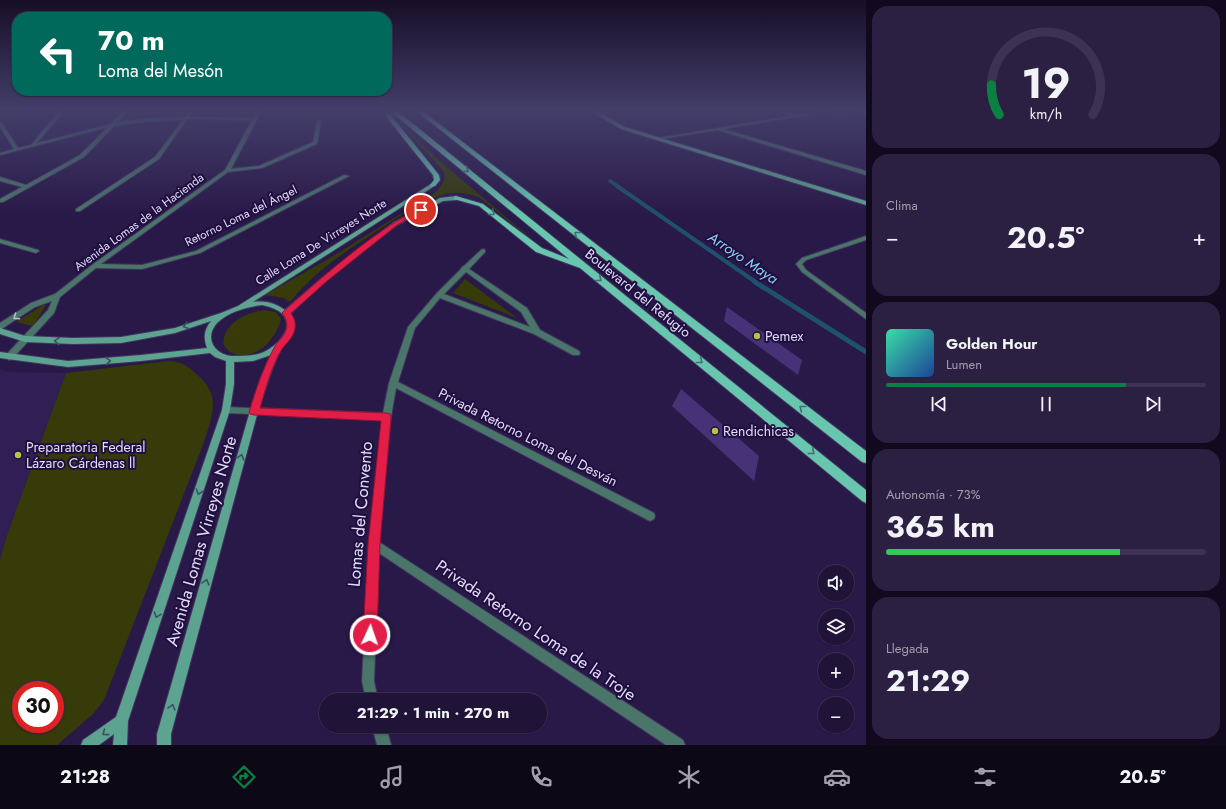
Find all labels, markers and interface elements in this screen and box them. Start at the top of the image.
text: 70 m [98,20,165,61]
icon: left [32,28,84,80]
text: 19 [1022,53,1070,114]
text: Loma del Mesón [98,58,223,84]
text: km/h [1030,103,1062,123]
one-way arrow [461,166,469,173]
street label: Avenida Lomas de la Hacienda [70,169,208,275]
street label: Retorno Loma del Ángel [182,181,300,251]
pin [404,193,438,227]
street label: Calle Loma De Virreyes Norte [252,194,390,290]
text: Clima [886,196,918,215]
icon: arrive [410,199,432,221]
one-way arrow [487,208,494,215]
text: 20.5° [1007,216,1084,259]
text: − [886,221,899,253]
text: + [1192,221,1206,253]
water label: Arroyo Maya [703,226,783,290]
one-way arrow [575,232,582,239]
street label: Boulevard del Refugio [581,244,696,342]
one-way arrow [595,275,602,282]
one-way arrow [13,312,20,319]
one-way arrow [182,321,189,330]
place label: Pemex [765,326,803,346]
marker: Pemex [752,331,762,341]
text: Golden Hour [946,333,1038,355]
one-way arrow [54,336,60,345]
text: Lumen [946,355,982,374]
one-way arrow [105,356,111,365]
one-way arrow [696,357,703,364]
street label: Privada Retorno Loma del Desván [435,383,621,491]
icon: previous [928,393,950,415]
icon: pause [1035,393,1057,415]
icon: next [1142,393,1164,415]
one-way arrow [799,406,806,413]
place label: Rendichicas [723,421,794,441]
marker: Rendichicas [710,426,720,436]
street label: Avenida Lomas Virreyes Norte [159,433,243,649]
place label: Preparatoria Federal Lázaro Cárdenas ll [26,437,146,473]
street label: Lomas del Convento [342,440,378,588]
one-way arrow [807,448,814,455]
marker: Preparatoria Federal Lázaro Cárdenas ll [13,450,23,460]
one-way arrow [236,453,245,460]
text: Autonomía · 73% [886,485,980,504]
one-way arrow [195,488,203,495]
text: 365 km [886,505,995,548]
street label: Privada Retorno Loma de la Troje [431,554,641,706]
map controls [818,565,854,733]
button: sound [818,565,854,601]
one-way arrow [202,579,210,585]
button: layers [818,609,854,645]
one-way arrow [153,611,162,618]
position arrow [349,614,391,656]
text: Llegada [886,639,929,658]
button: + [818,653,854,689]
text: 21:29 [886,659,970,702]
speed limit sign: 30 [12,681,64,733]
button: − [818,697,854,733]
text: 21:29 · 1 min · 270 m [357,702,509,724]
one-way arrow [167,704,175,710]
one-way arrow [102,728,109,735]
icon: directions [230,763,258,791]
icon: music [378,763,406,791]
icon: phone [527,763,555,791]
icon: climate [675,763,703,791]
icon: car [823,763,851,791]
icon: filters [971,763,999,791]
text: 21:28 [60,764,110,790]
text: 20.5° [1119,764,1166,790]

